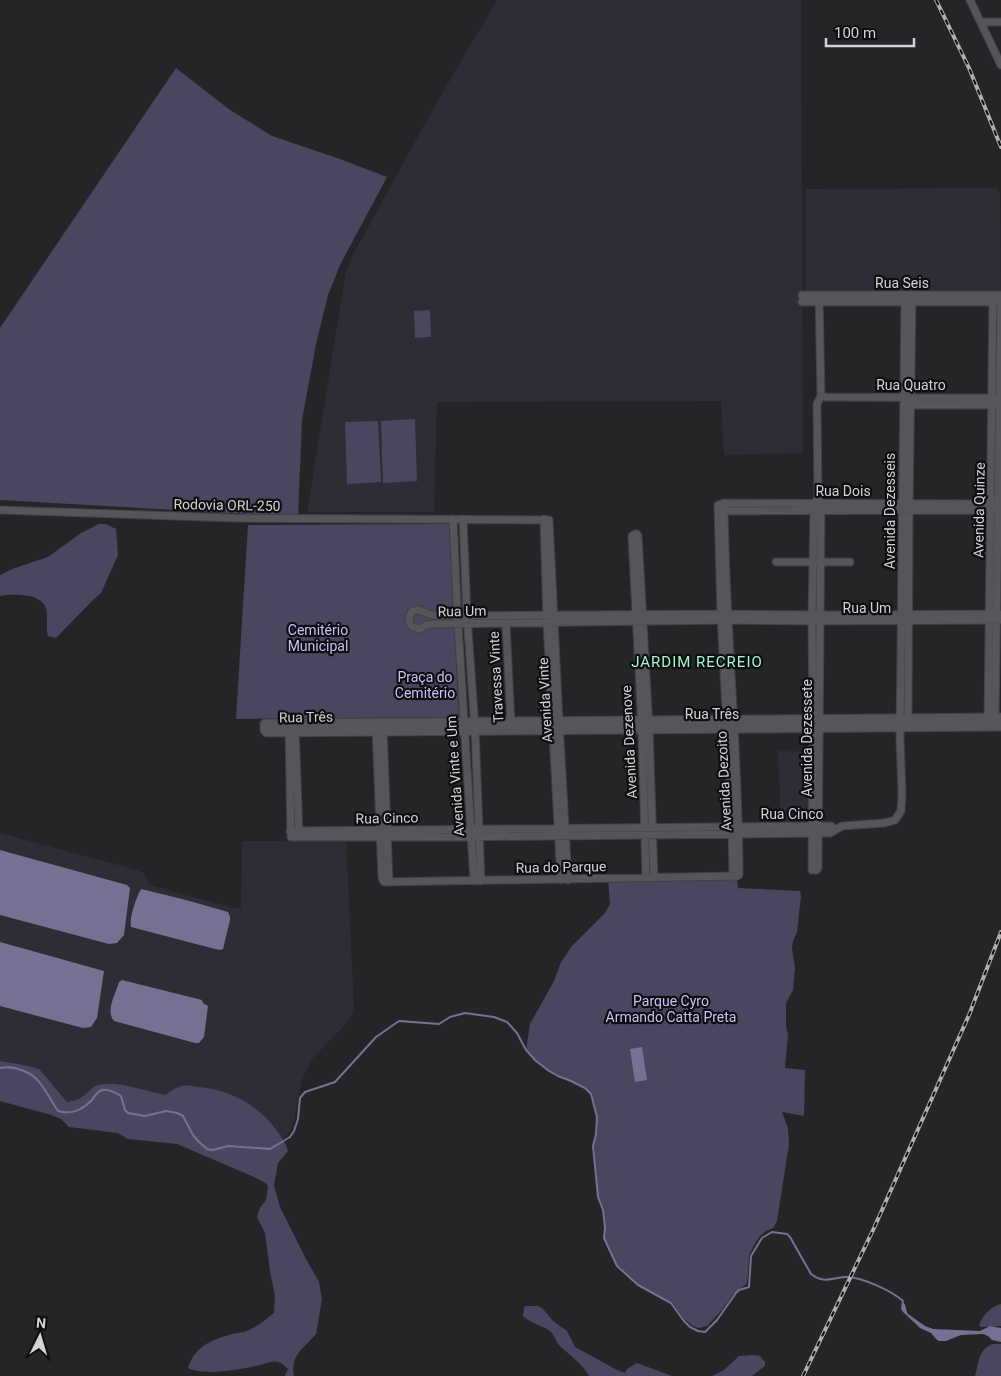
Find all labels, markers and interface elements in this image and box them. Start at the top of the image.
scale bar [826,15,914,47]
text: 100 m [834,24,876,42]
street label: Rua Seis [875,275,929,291]
street label: Rua Quatro [876,377,946,393]
street label: Avenida Dezesseis [882,453,898,569]
street label: Avenida Quinze [970,462,988,558]
street label: Rua Dois [815,483,871,499]
street label: Rodovia ORL-250 [173,496,281,514]
street label: Rua Um [843,600,891,616]
street label: Rua Um [437,603,487,619]
park label: Cemitério Municipal [288,622,348,654]
street label: Travessa Vinte [486,631,506,723]
district label: JARDIM RECREIO [631,653,763,671]
street label: Avenida Vinte [535,657,555,743]
park label: Praça do Cemitério [395,669,455,701]
street label: Avenida Dezessete [799,679,815,797]
street label: Avenida Dezenove [618,685,640,799]
street label: Rua Três [685,706,739,722]
street label: Rua Três [279,709,333,725]
street label: Avenida Vinte e Um [443,715,467,837]
street label: Avenida Dezoito [713,730,735,831]
street label: Rua Cinco [761,806,824,822]
street label: Rua Cinco [355,809,419,827]
street label: Rua do Parque [515,858,607,876]
park label: Parque Cyro Armando Catta Preta [606,993,736,1025]
north arrow [15,1311,65,1361]
text: N [36,1315,47,1331]

